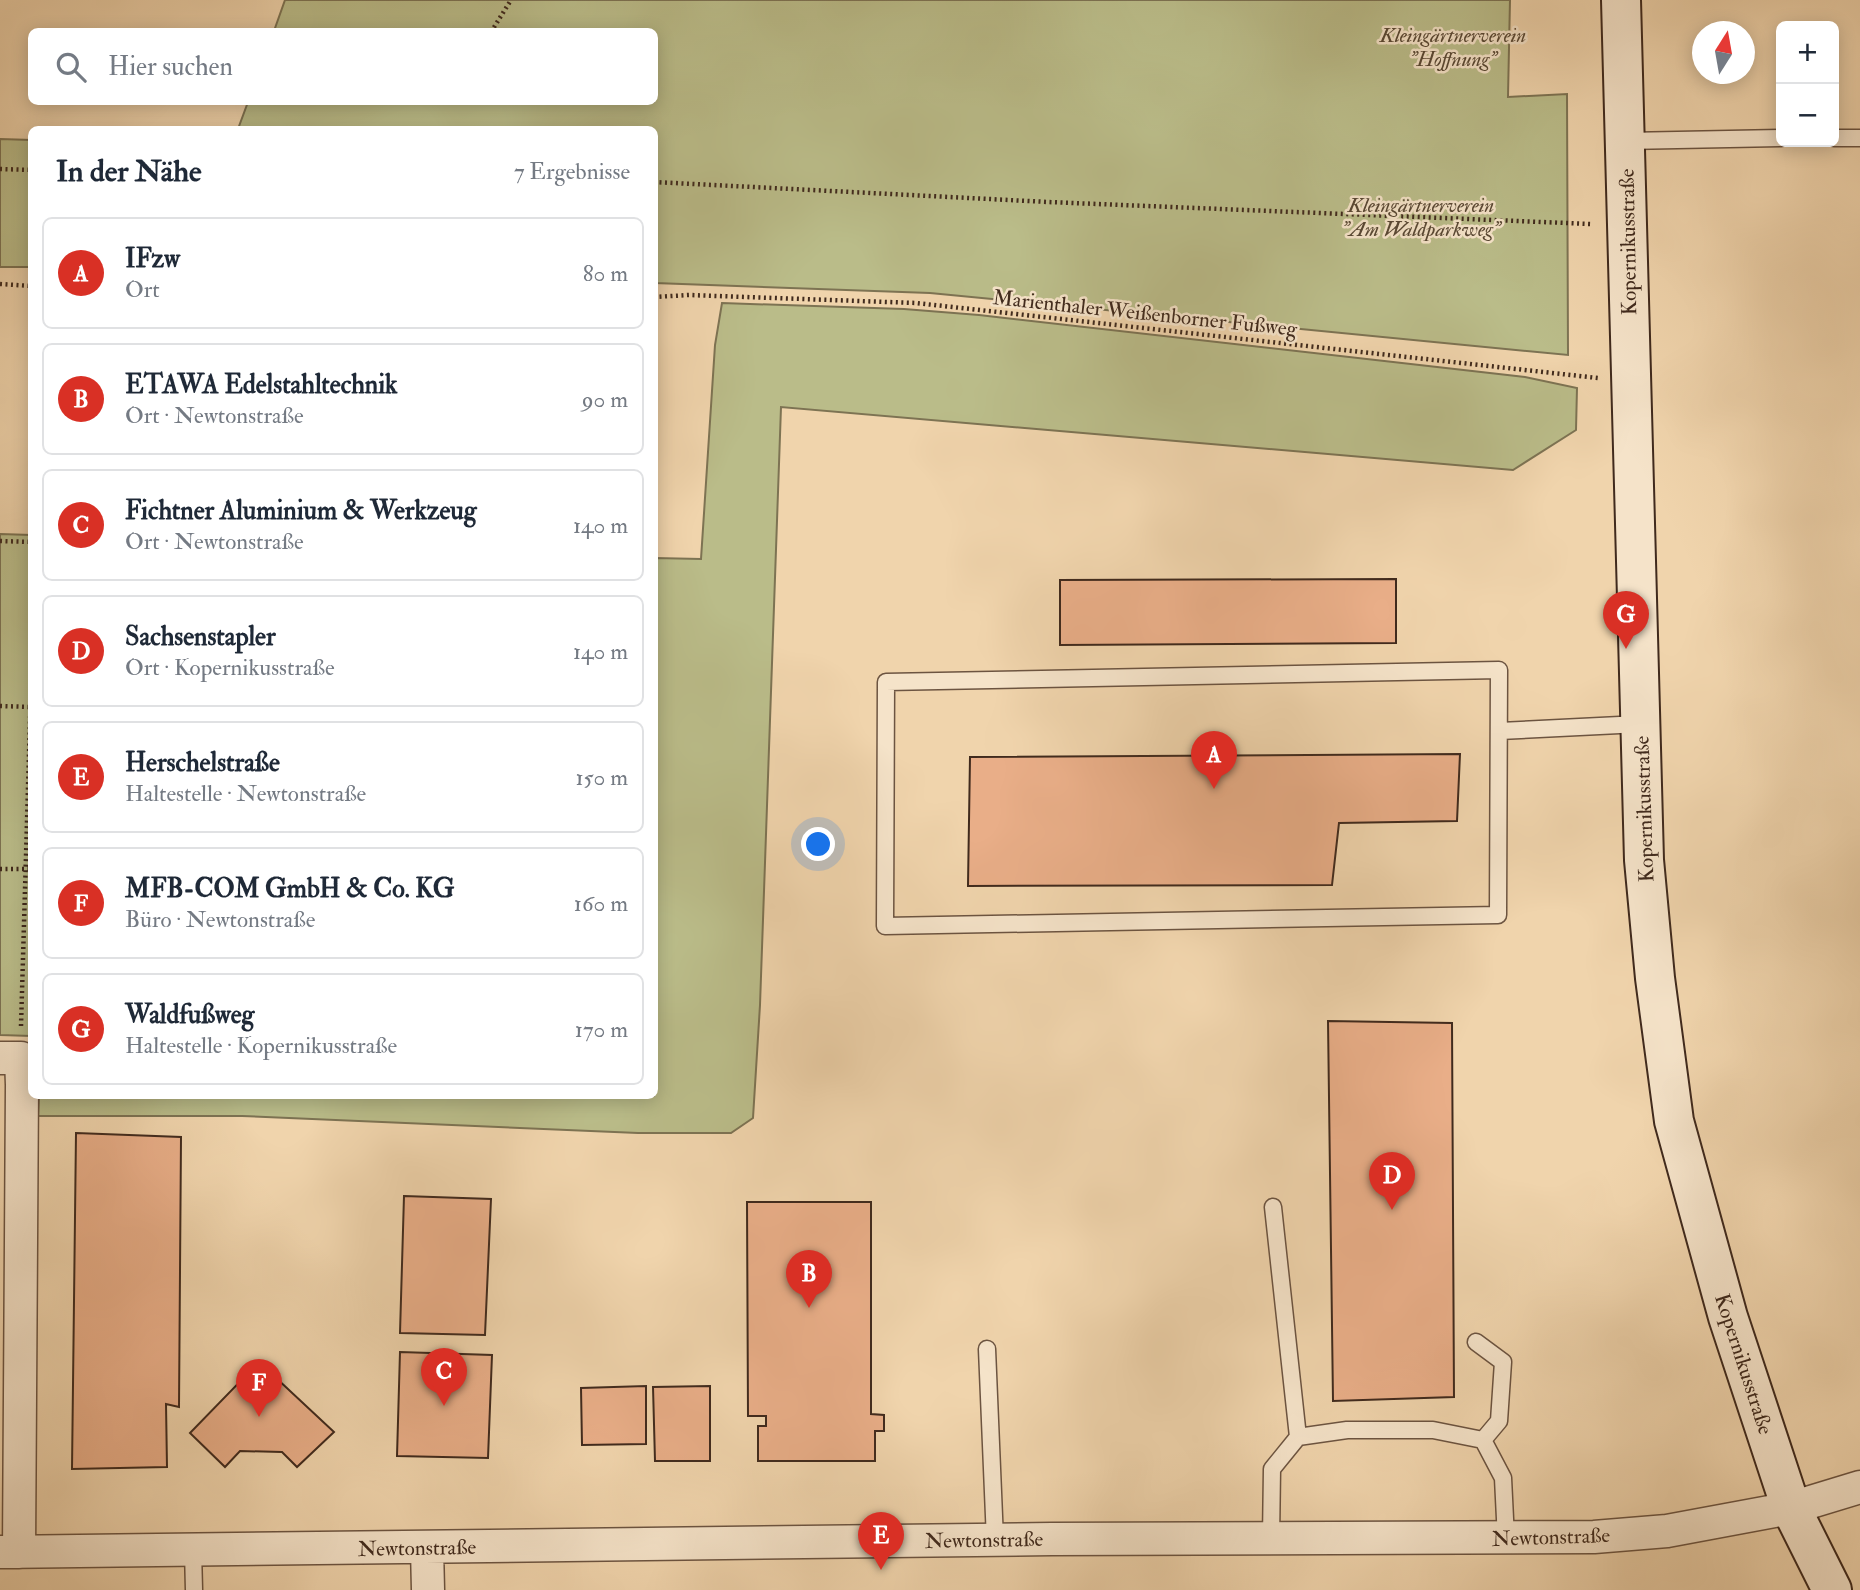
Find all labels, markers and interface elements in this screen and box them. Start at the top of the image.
north arrow [1692,21,1755,84]
map controls [1776,21,1839,147]
button: + [1776,21,1839,84]
park label: Kleingärtnerverein "Hoffnung" [1379,22,1526,73]
search box [28,28,658,105]
icon: search [52,48,90,86]
text: Hier suchen [108,51,233,83]
button: − [1776,84,1839,147]
text: In der Nähe [56,153,201,190]
text: 7 Ergebnisse [514,157,630,186]
street label: Kopernikusstraße [1614,168,1643,316]
park label: Kleingärtnerverein "Am Waldparkweg" [1342,192,1503,243]
text: IFzw [125,243,180,275]
text: A [74,259,88,288]
text: 80 m [583,259,628,288]
text: Ort [125,275,160,304]
street label: Marienthaler Weißenborner Fußweg [992,284,1299,343]
text: ETAWA Edelstahltechnik [125,369,398,401]
text: B [73,385,89,414]
text: 90 m [582,385,628,414]
text: Ort · Newtonstraße [125,401,304,430]
text: Fichtner Aluminium & Werkzeug [125,495,477,527]
text: C [73,511,89,540]
text: 140 m [573,511,628,540]
text: Ort · Newtonstraße [125,527,304,556]
pin: G [1603,591,1649,649]
text: Sachsenstapler [125,621,276,653]
text: D [72,637,90,666]
text: 140 m [573,637,628,666]
text: Ort · Kopernikusstraße [125,653,335,682]
pin: A [1191,731,1237,789]
street label: Kopernikusstraße [1628,735,1661,883]
text: Herschelstraße [125,747,280,779]
text: E [73,763,89,792]
text: 150 m [575,763,628,792]
text: Haltestelle · Newtonstraße [125,779,366,808]
your location [801,827,835,861]
text: MFB-COM GmbH & Co. KG [125,873,455,905]
text: F [74,889,88,918]
text: 160 m [574,889,628,918]
text: Büro · Newtonstraße [125,905,315,934]
text: Waldfußweg [125,999,254,1031]
text: G [71,1015,91,1044]
text: 170 m [575,1015,628,1044]
text: Haltestelle · Kopernikusstraße [125,1031,397,1060]
pin: D [1369,1152,1415,1210]
pin: B [786,1250,832,1308]
street label: Kopernikusstraße [1708,1290,1779,1438]
pin: C [421,1348,467,1406]
pin: F [236,1359,282,1417]
pin: E [858,1512,904,1570]
street label: Newtonstraße [1491,1522,1611,1553]
street label: Newtonstraße [925,1526,1044,1555]
street label: Newtonstraße [358,1534,477,1563]

